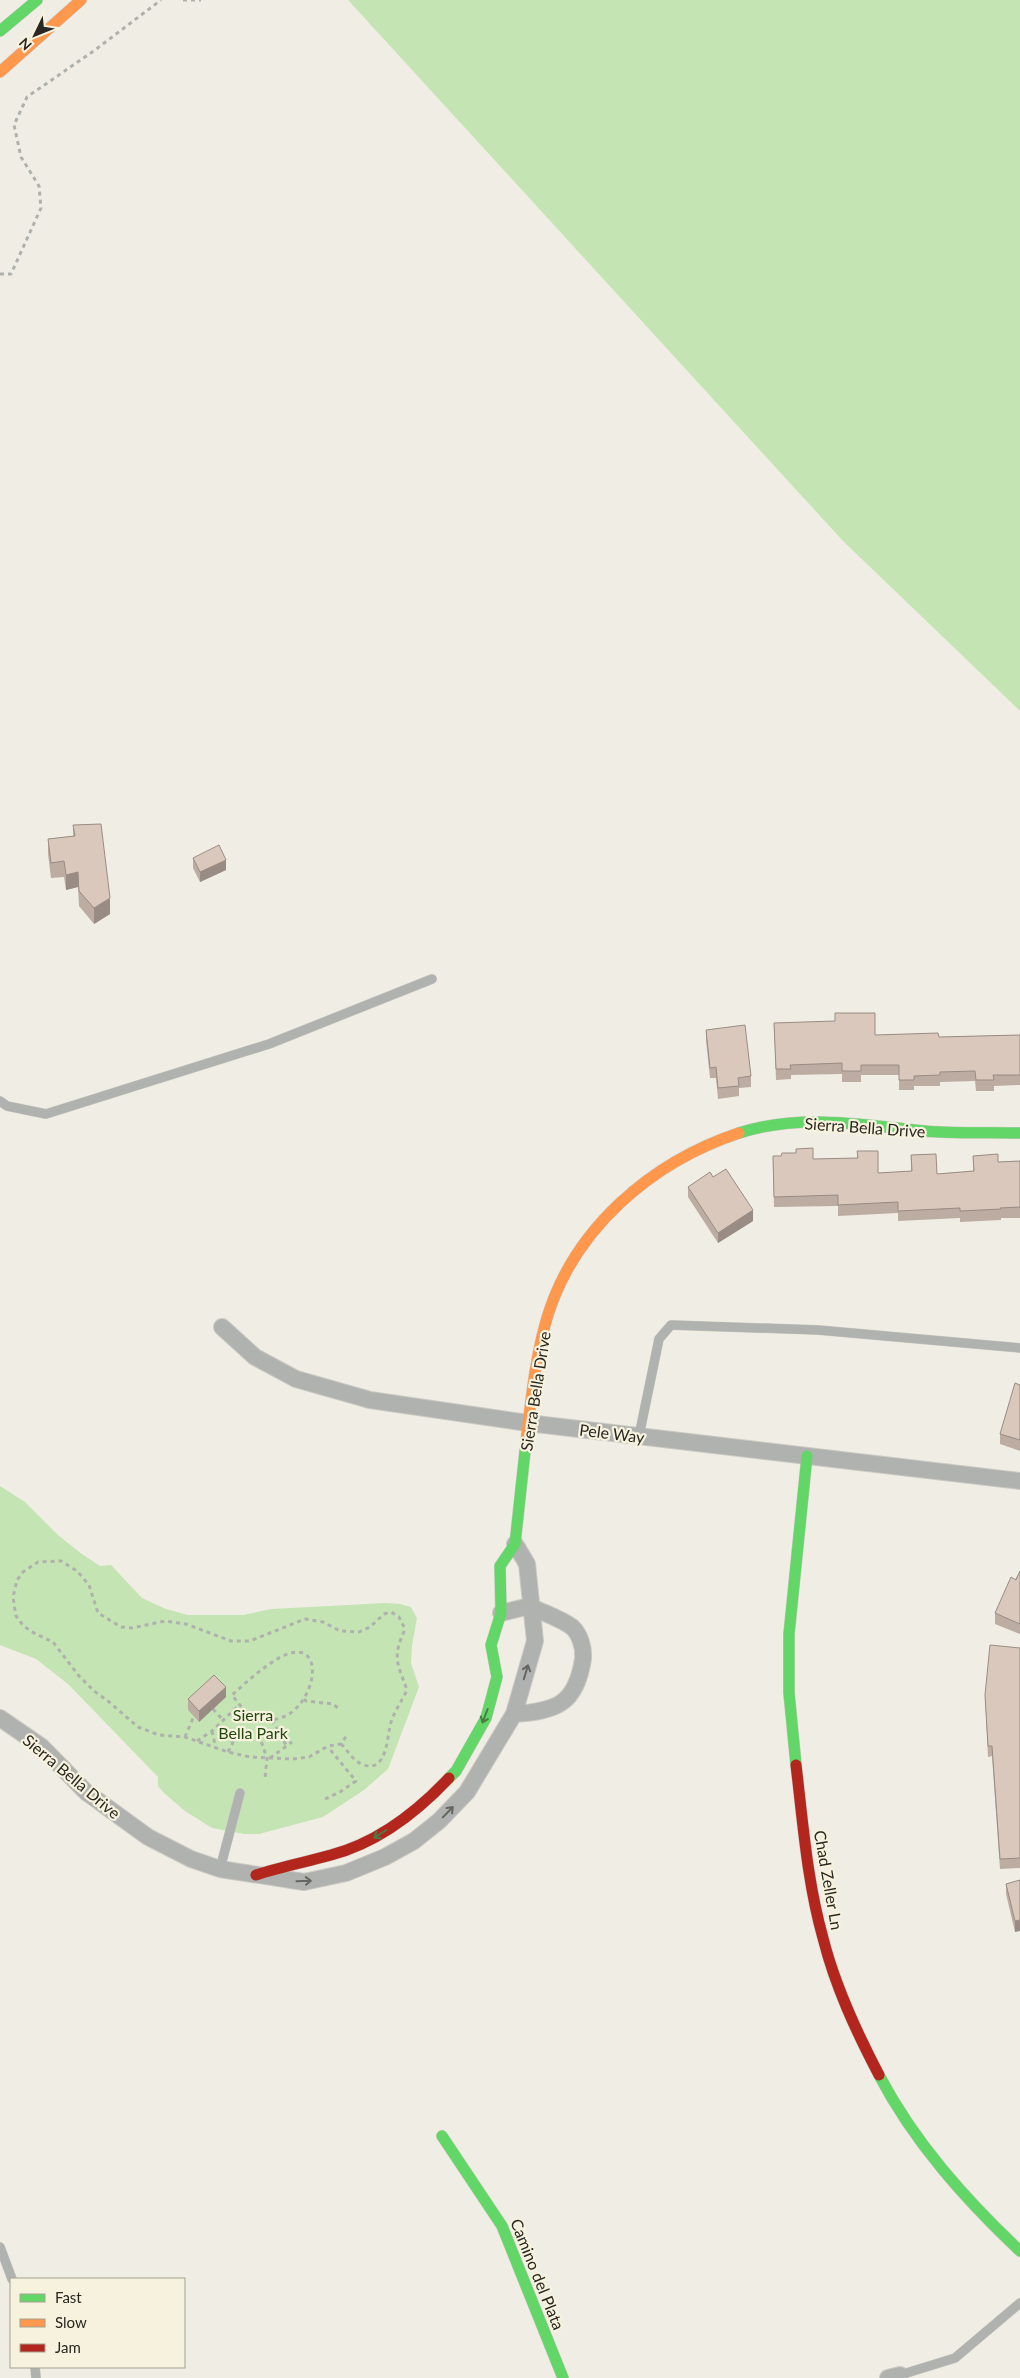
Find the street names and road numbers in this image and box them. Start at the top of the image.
street label: Sierra Bella Drive [804,1113,926,1141]
street label: Sierra Bella Drive [516,1330,554,1452]
street label: Pele Way [578,1420,646,1447]
street label: Sierra Bella Drive [20,1730,124,1822]
street label: Chad Zeller Ln [811,1829,847,1931]
street label: Camino del Plata [507,2216,569,2332]

